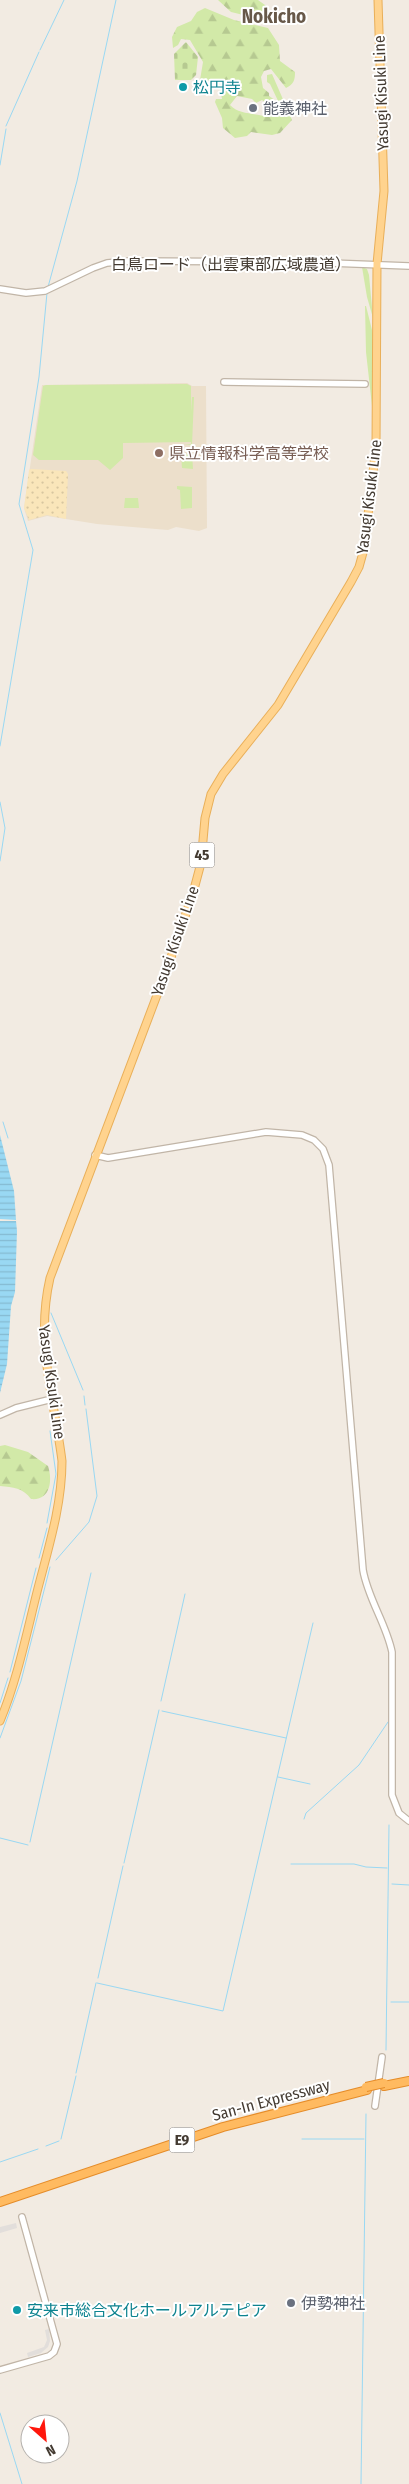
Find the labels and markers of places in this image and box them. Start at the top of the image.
place label: 松円寺 [193,78,241,97]
marker: 松円寺 [177,81,189,93]
place label: 能義神社 [263,99,327,118]
marker: 能義神社 [247,102,259,114]
place label: 県立情報科学高等学校 [169,444,329,463]
marker: 県立情報科学高等学校 [153,447,165,459]
place label: 伊勢神社 [301,2294,365,2313]
marker: 伊勢神社 [285,2297,297,2309]
place label: 安来市総合文化ホールアルテピア [27,2301,267,2320]
marker: 安来市総合文化ホールアルテピア [11,2304,23,2316]

